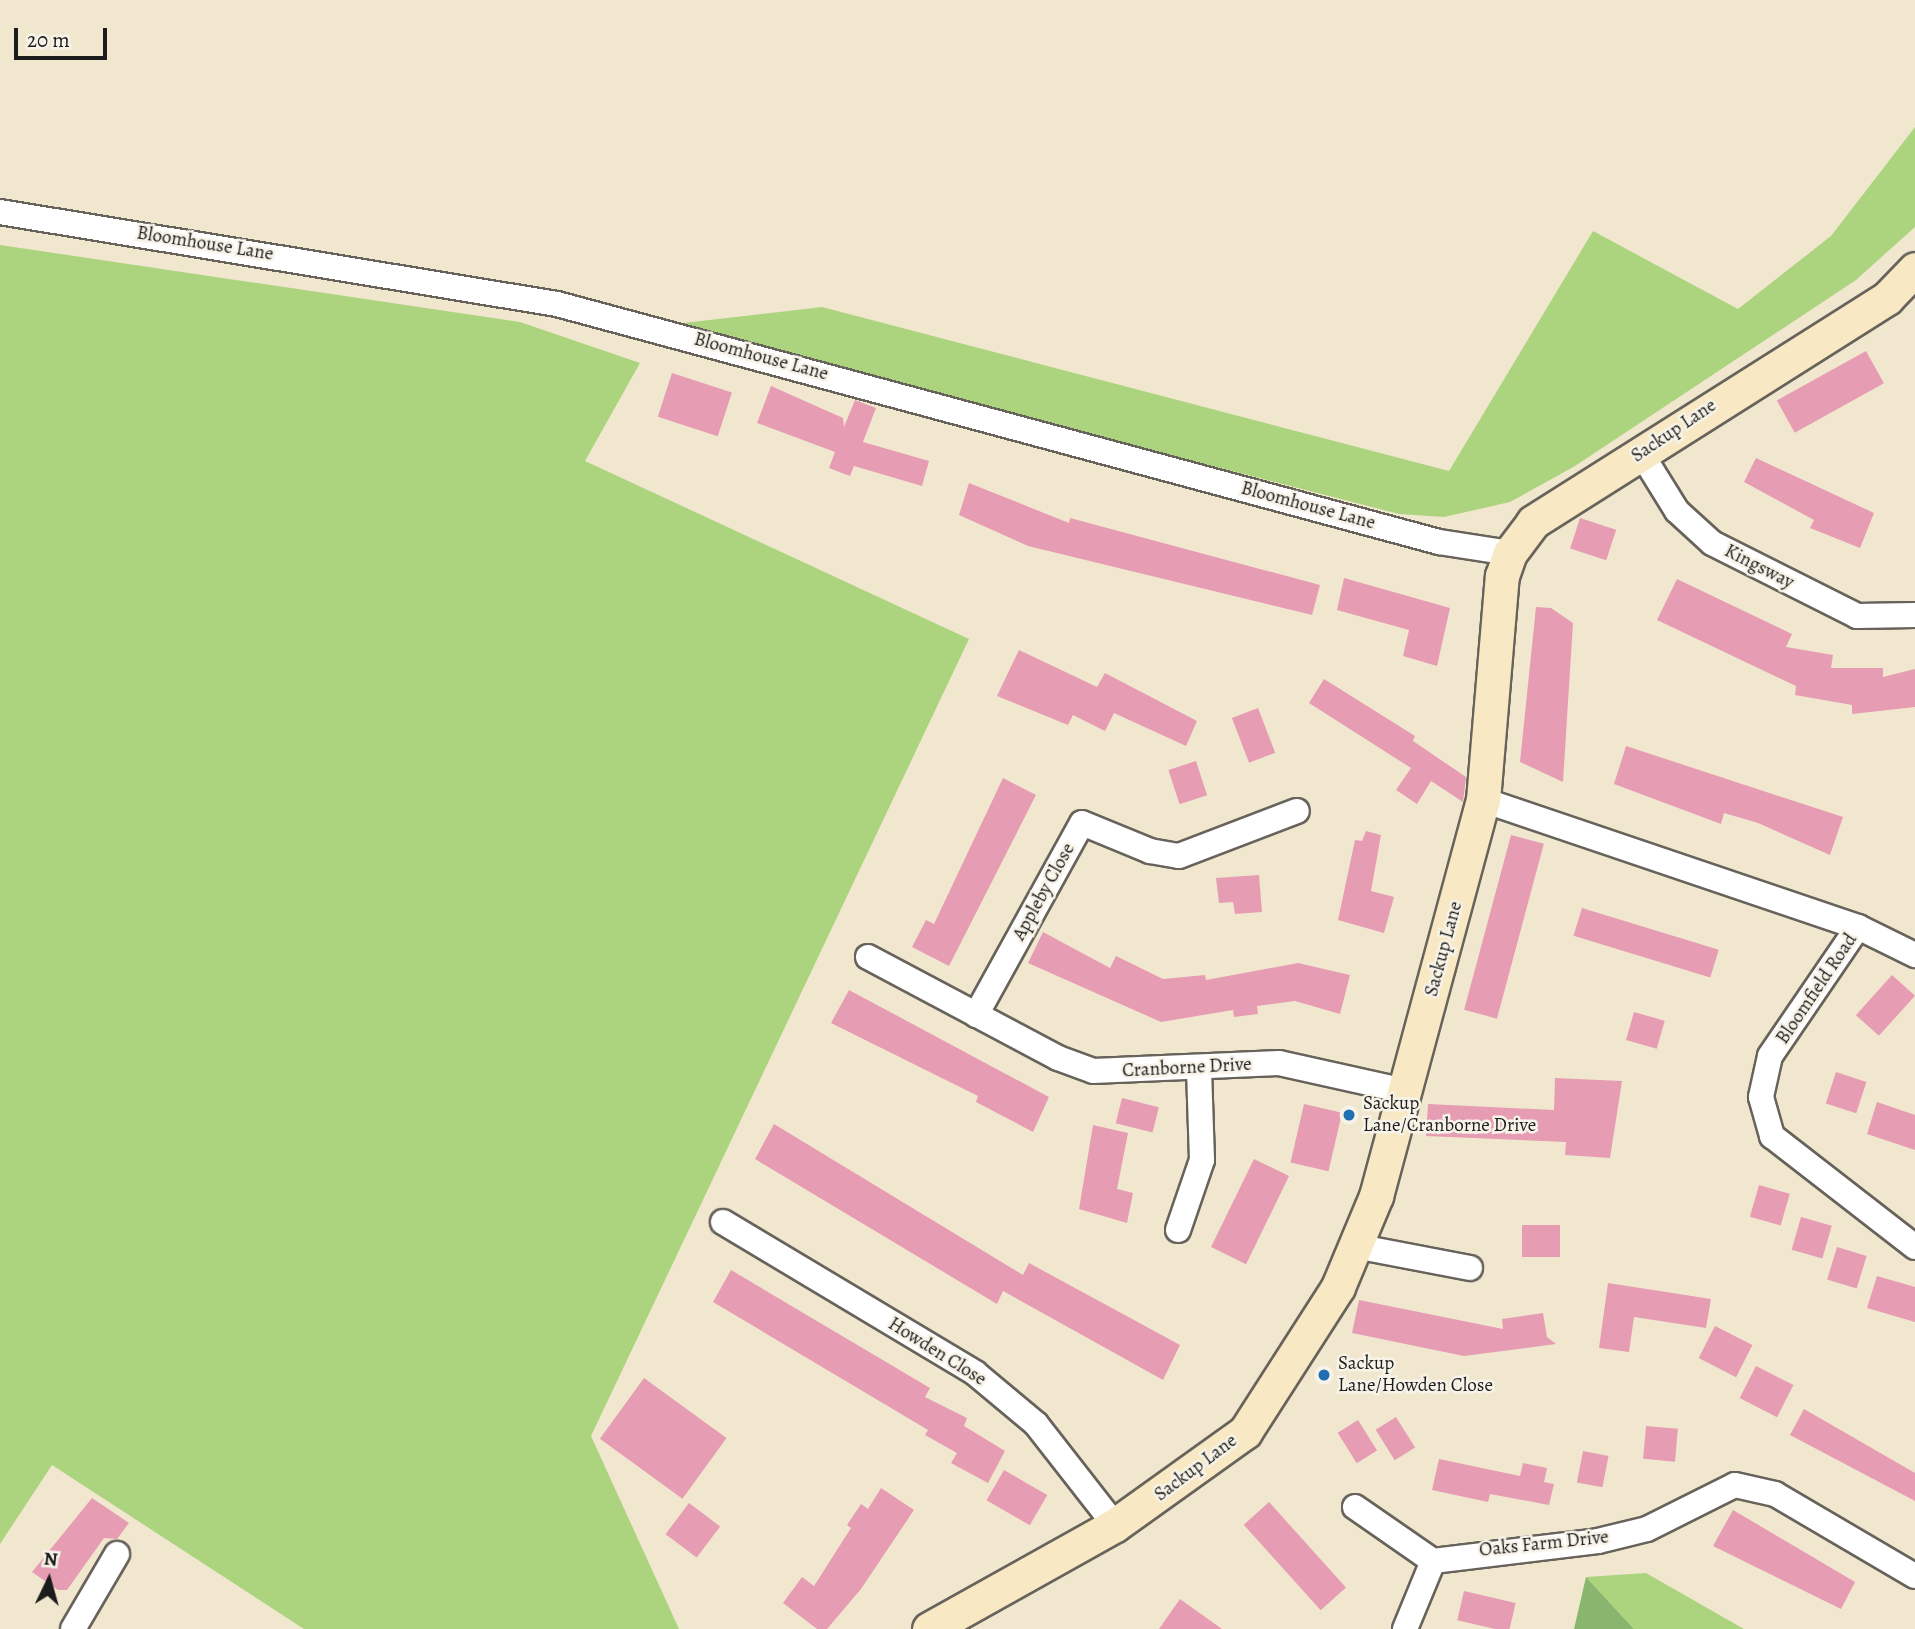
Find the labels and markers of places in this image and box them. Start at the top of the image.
place label: Sackup Lane/Cranborne Drive [1363,1093,1536,1137]
marker: Sackup Lane/Cranborne Drive [1341,1107,1357,1123]
place label: Sackup Lane/Howden Close [1338,1353,1493,1397]
marker: Sackup Lane/Howden Close [1316,1367,1332,1383]

